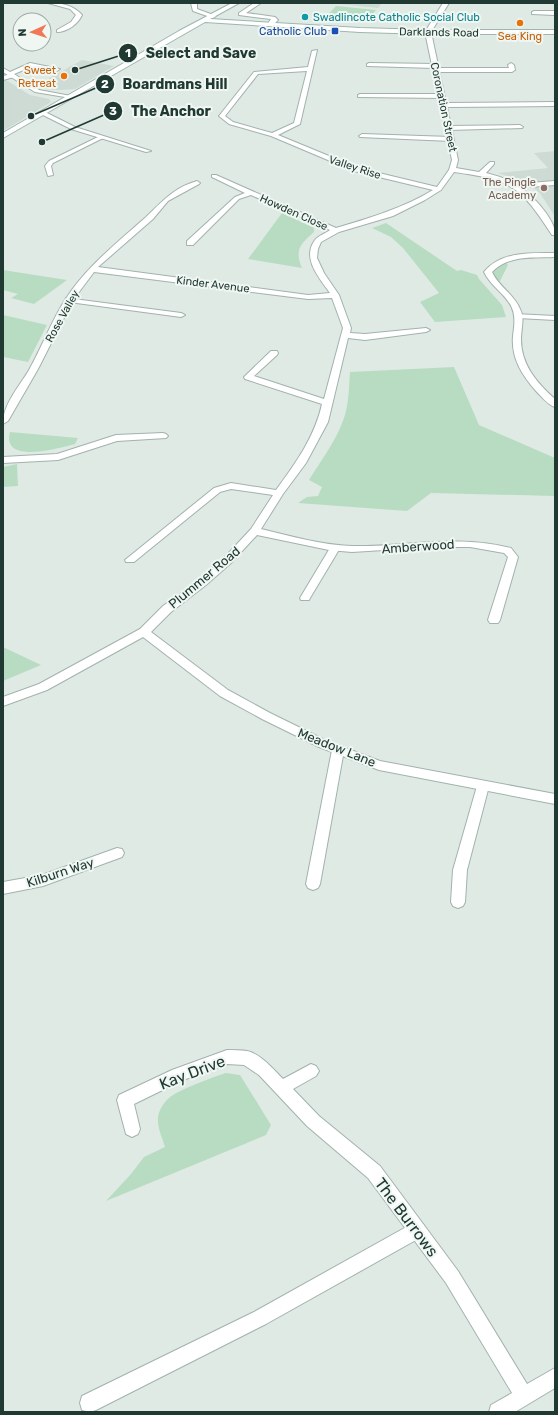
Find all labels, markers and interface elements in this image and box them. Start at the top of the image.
place label: Swadlincote Catholic Social Club [313,11,480,24]
north arrow [12,12,52,52]
marker: Swadlincote Catholic Social Club [300,12,310,22]
marker: Sea King [515,18,525,28]
place label: Catholic Club [259,25,327,38]
street label: Darklands Road [399,25,479,40]
marker: Catholic Club [330,26,340,36]
text: N [16,28,29,37]
place label: Sea King [498,30,542,43]
callout: Select and Save [118,40,264,66]
text: Select and Save [146,45,256,62]
text: 1 [125,46,131,60]
street label: Coronation Street [428,61,459,154]
place label: Sweet Retreat [18,64,57,90]
marker: Sweet Retreat [59,71,69,81]
callout: Boardmans Hill [95,71,236,97]
text: Boardmans Hill [122,76,228,93]
text: 2 [101,77,109,91]
callout: The Anchor [103,98,219,124]
text: The Anchor [131,103,212,120]
text: 3 [109,104,117,118]
street label: Valley Rise [327,153,383,182]
place label: The Pingle Academy [483,176,536,202]
marker: The Pingle Academy [539,183,549,193]
street label: Howden Close [258,192,330,233]
street label: Kinder Avenue [176,274,250,295]
street label: Rose Valley [43,288,82,345]
street label: Amberwood [381,536,455,557]
street label: Plummer Road [166,543,243,612]
street label: Meadow Lane [296,725,378,770]
street label: Kilburn Way [25,855,96,890]
street label: Kay Drive [157,1051,228,1094]
street label: The Burrows [371,1174,442,1260]

